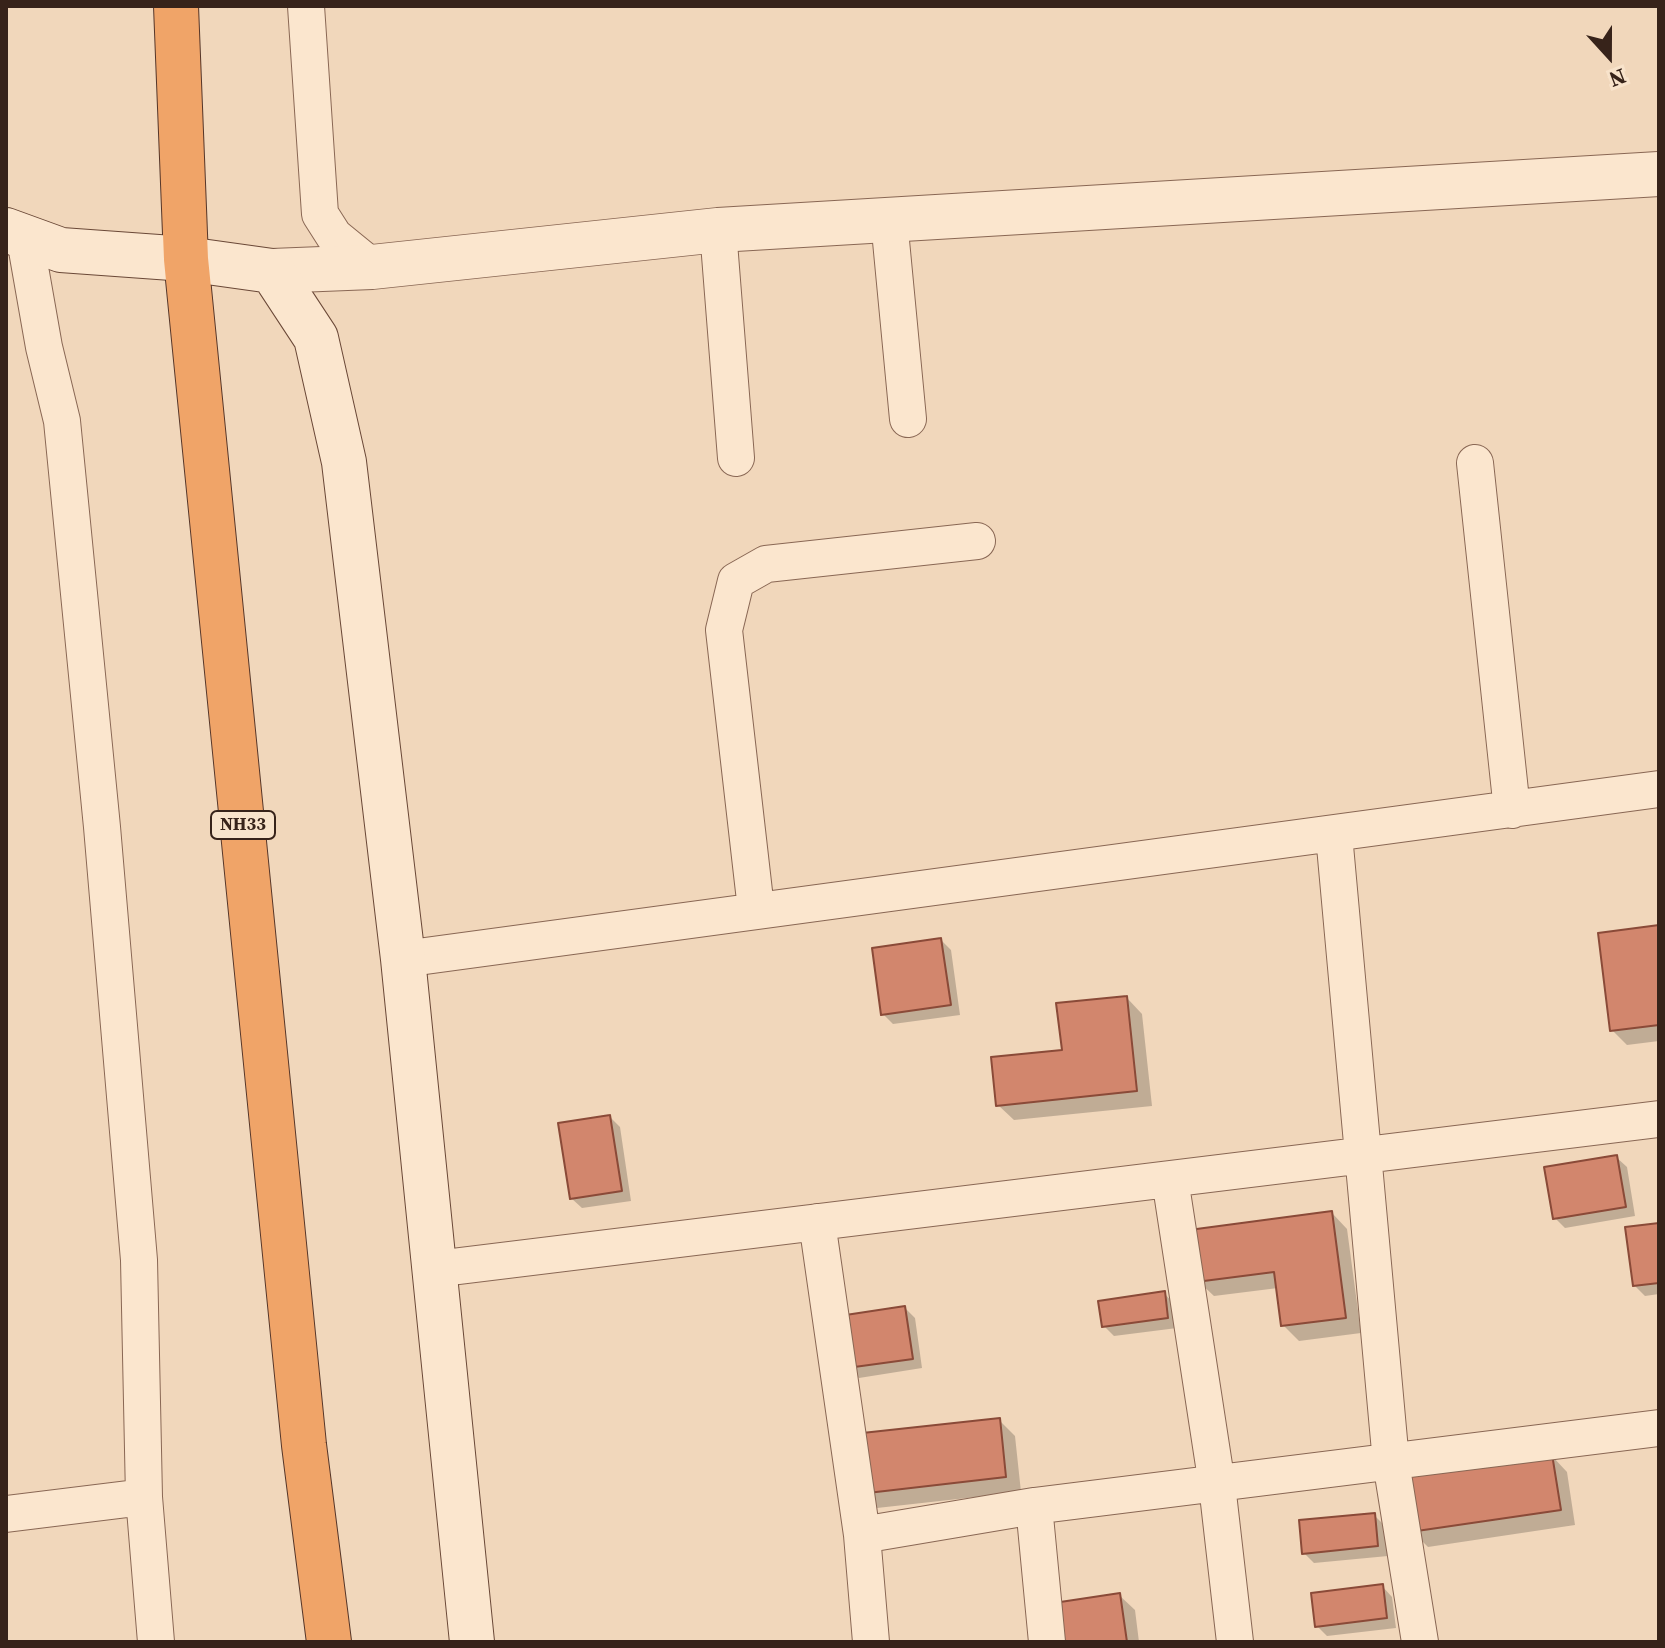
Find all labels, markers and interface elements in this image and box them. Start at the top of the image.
north arrow [1569,16,1649,96]
text: N [1605,62,1630,95]
road number: NH33 [211,811,275,839]

